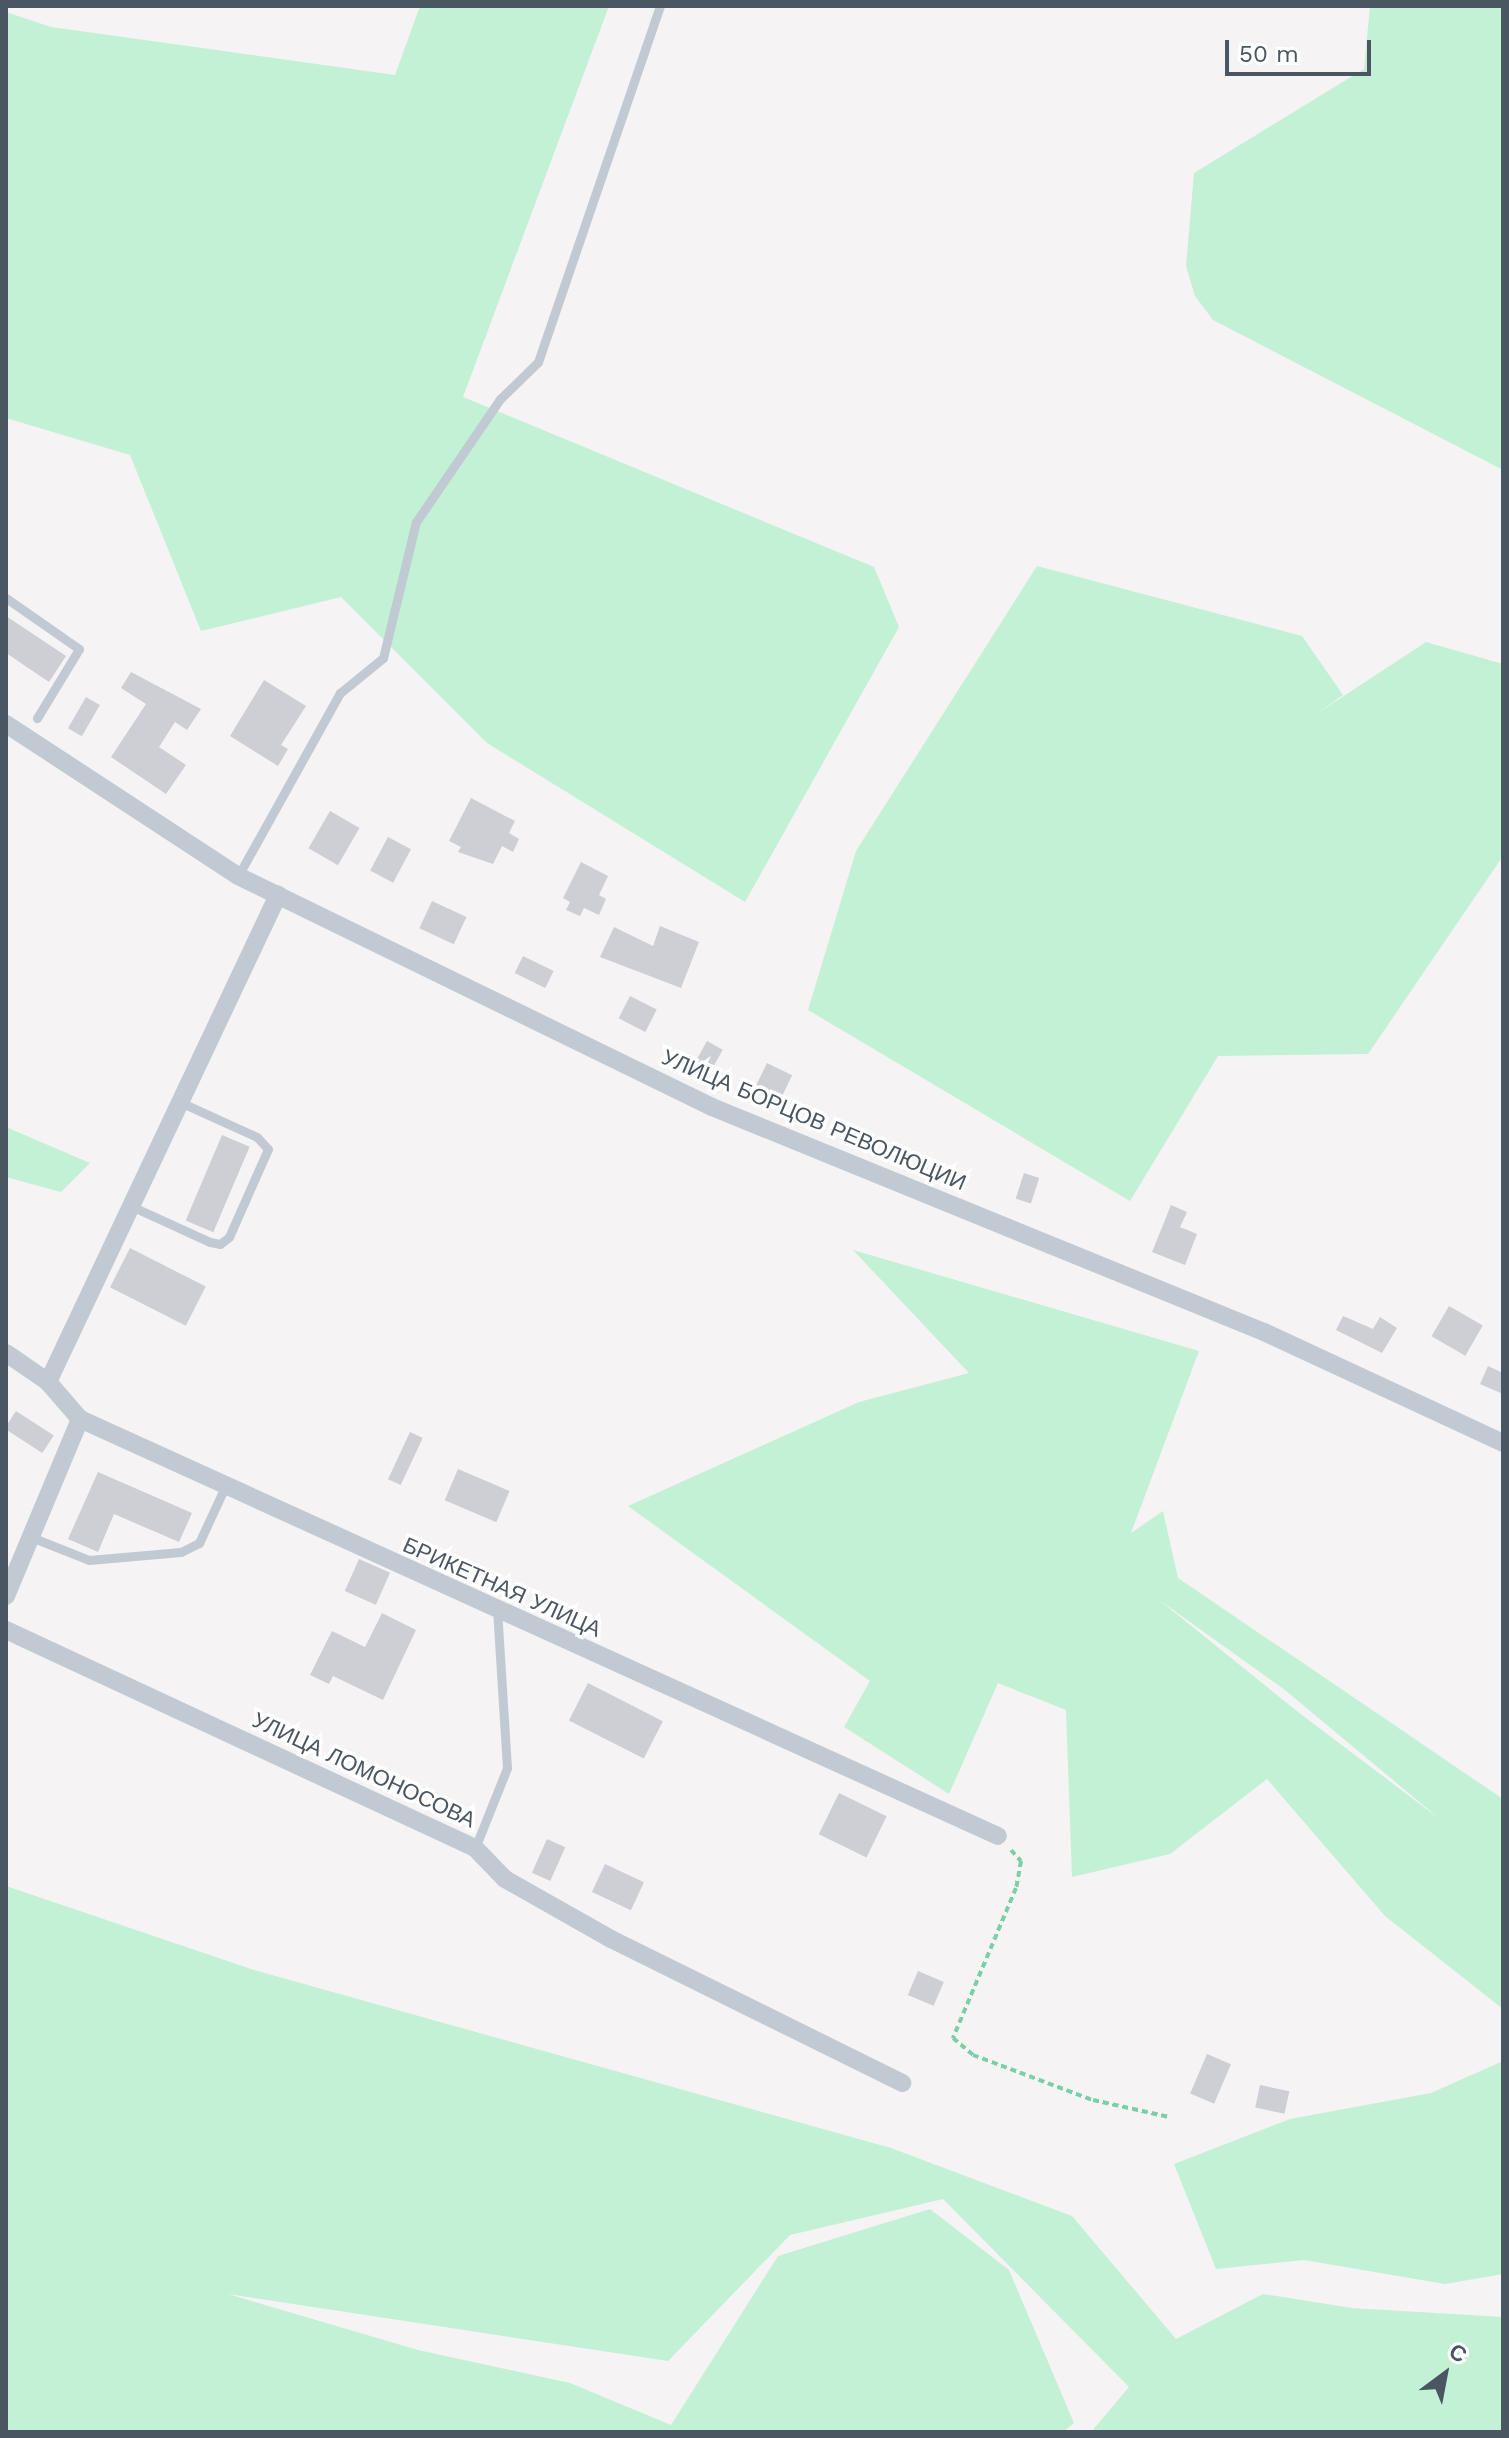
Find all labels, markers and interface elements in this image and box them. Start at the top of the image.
scale bar [1229,24,1375,74]
text: 50 m [1239,40,1299,68]
street label: УЛИЦА БОРЦОВ РЕВОЛЮЦИИ [658,1044,970,1196]
street label: БРИКЕТНАЯ УЛИЦА [399,1531,605,1643]
street label: УЛИЦА ЛОМОНОСОВА [248,1707,480,1833]
north arrow [1405,2334,1485,2414]
text: С [1445,2338,1471,2368]

